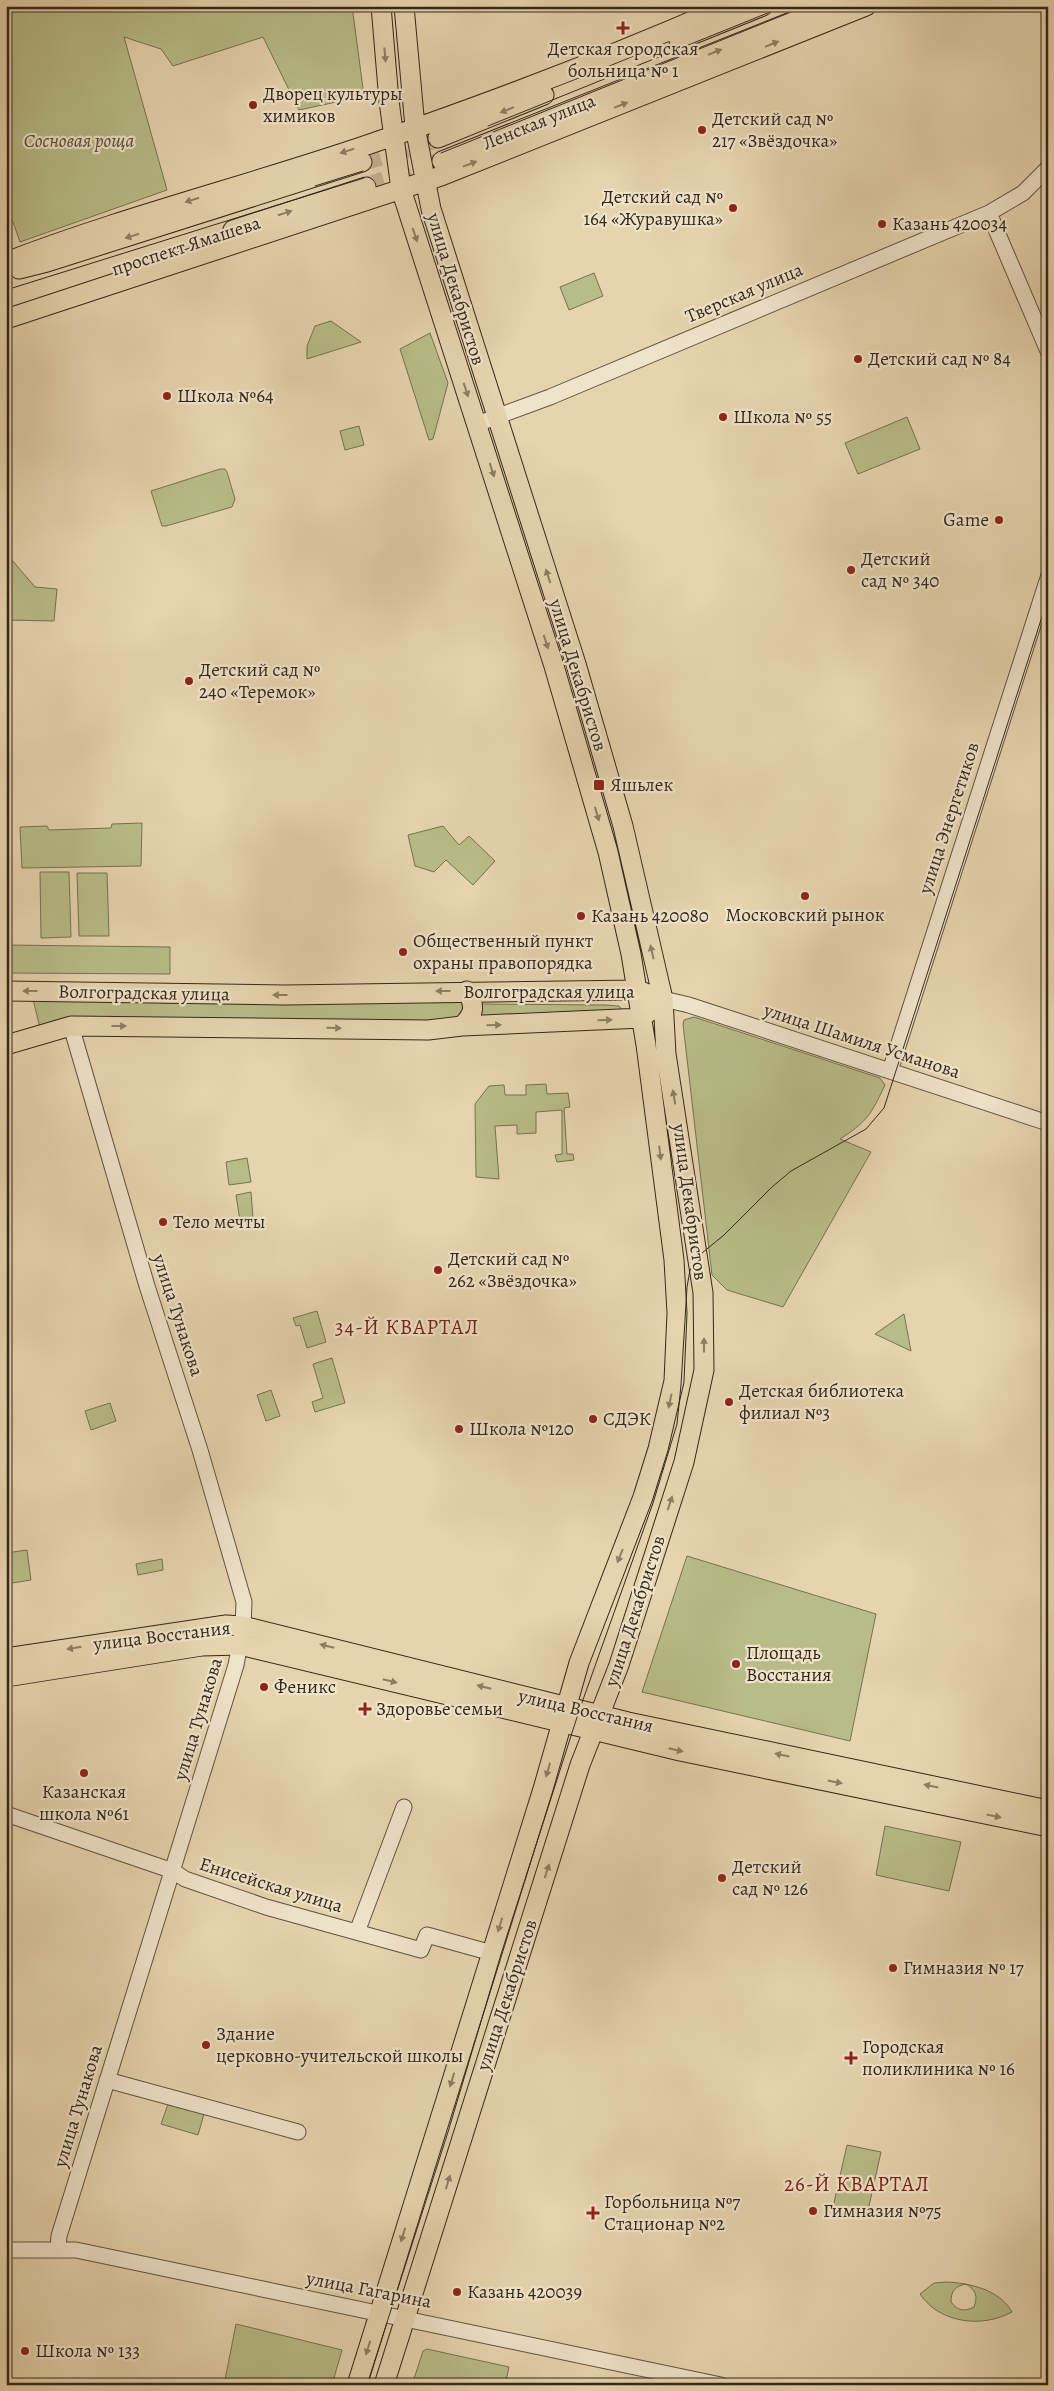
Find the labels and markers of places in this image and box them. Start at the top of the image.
marker: Детская городская больница № 1 [616,21,630,35]
place label: Детская городская больница № 1 [548,36,698,84]
place label: Дворец культуры химиков [263,81,403,129]
marker: Дворец культуры химиков [247,99,259,111]
place label: Детский сад № 217 «Звёздочка» [712,106,837,154]
marker: Детский сад № 217 «Звёздочка» [696,124,708,136]
place label: Детский сад № 164 «Журавушка» [584,184,723,232]
marker: Детский сад № 164 «Журавушка» [727,202,739,214]
place label: Казань 420034 [892,211,1008,237]
marker: Казань 420034 [876,218,888,230]
place label: Детский сад № 84 [868,346,1011,372]
marker: Детский сад № 84 [852,353,864,365]
place label: Школа №64 [177,383,274,409]
marker: Школа №64 [161,390,173,402]
place label: Школа № 55 [733,404,832,430]
marker: Школа № 55 [717,411,729,423]
place label: Game [943,507,989,533]
marker: Game [993,514,1005,526]
place label: Детский сад № 340 [861,546,939,594]
marker: Детский сад № 340 [845,564,857,576]
place label: Детский сад № 240 «Теремок» [199,657,320,705]
marker: Детский сад № 240 «Теремок» [183,675,195,687]
place label: Яшьлек [610,772,673,798]
marker: Яшьлек [592,778,606,792]
marker: Московский рынок [799,890,811,902]
place label: Московский рынок [726,902,885,928]
place label: Казань 420080 [591,903,709,929]
marker: Казань 420080 [575,910,587,922]
place label: Общественный пункт охраны правопорядка [413,928,594,976]
marker: Общественный пункт охраны правопорядка [397,946,409,958]
place label: Тело мечты [173,1209,265,1235]
marker: Тело мечты [157,1216,169,1228]
place label: Детский сад № 262 «Звёздочка» [448,1246,577,1294]
marker: Детский сад № 262 «Звёздочка» [432,1264,444,1276]
place label: Детская библиотека филиал №3 [739,1378,905,1426]
marker: Детская библиотека филиал №3 [723,1396,735,1408]
place label: СДЭК [603,1406,651,1432]
marker: СДЭК [587,1413,599,1425]
place label: Школа №120 [469,1416,574,1442]
marker: Школа №120 [453,1423,465,1435]
place label: Площадь Восстания [746,1640,832,1688]
marker: Площадь Восстания [730,1658,742,1670]
place label: Феникс [274,1674,336,1700]
marker: Феникс [258,1681,270,1693]
place label: Здоровье семьи [376,1696,503,1722]
marker: Здоровье семьи [358,1702,372,1716]
marker: Казанская школа №61 [78,1767,90,1779]
place label: Казанская школа №61 [39,1779,129,1827]
place label: Детский сад № 126 [732,1854,808,1902]
marker: Детский сад № 126 [716,1872,728,1884]
place label: Гимназия № 17 [903,1955,1024,1981]
marker: Гимназия № 17 [887,1962,899,1974]
place label: Здание церковно-учительской школы [216,2021,464,2069]
place label: Городская поликлиника № 16 [862,2034,1015,2082]
marker: Здание церковно-учительской школы [200,2039,212,2051]
marker: Городская поликлиника № 16 [844,2051,858,2065]
place label: Горбольница №7 Стационар №2 [604,2189,740,2237]
place label: Гимназия №75 [823,2198,942,2224]
marker: Гимназия №75 [807,2205,819,2217]
marker: Горбольница №7 Стационар №2 [586,2206,600,2220]
place label: Казань 420039 [467,2279,582,2305]
marker: Казань 420039 [451,2286,463,2298]
place label: Школа № 133 [35,2338,140,2364]
marker: Школа № 133 [19,2345,31,2357]

